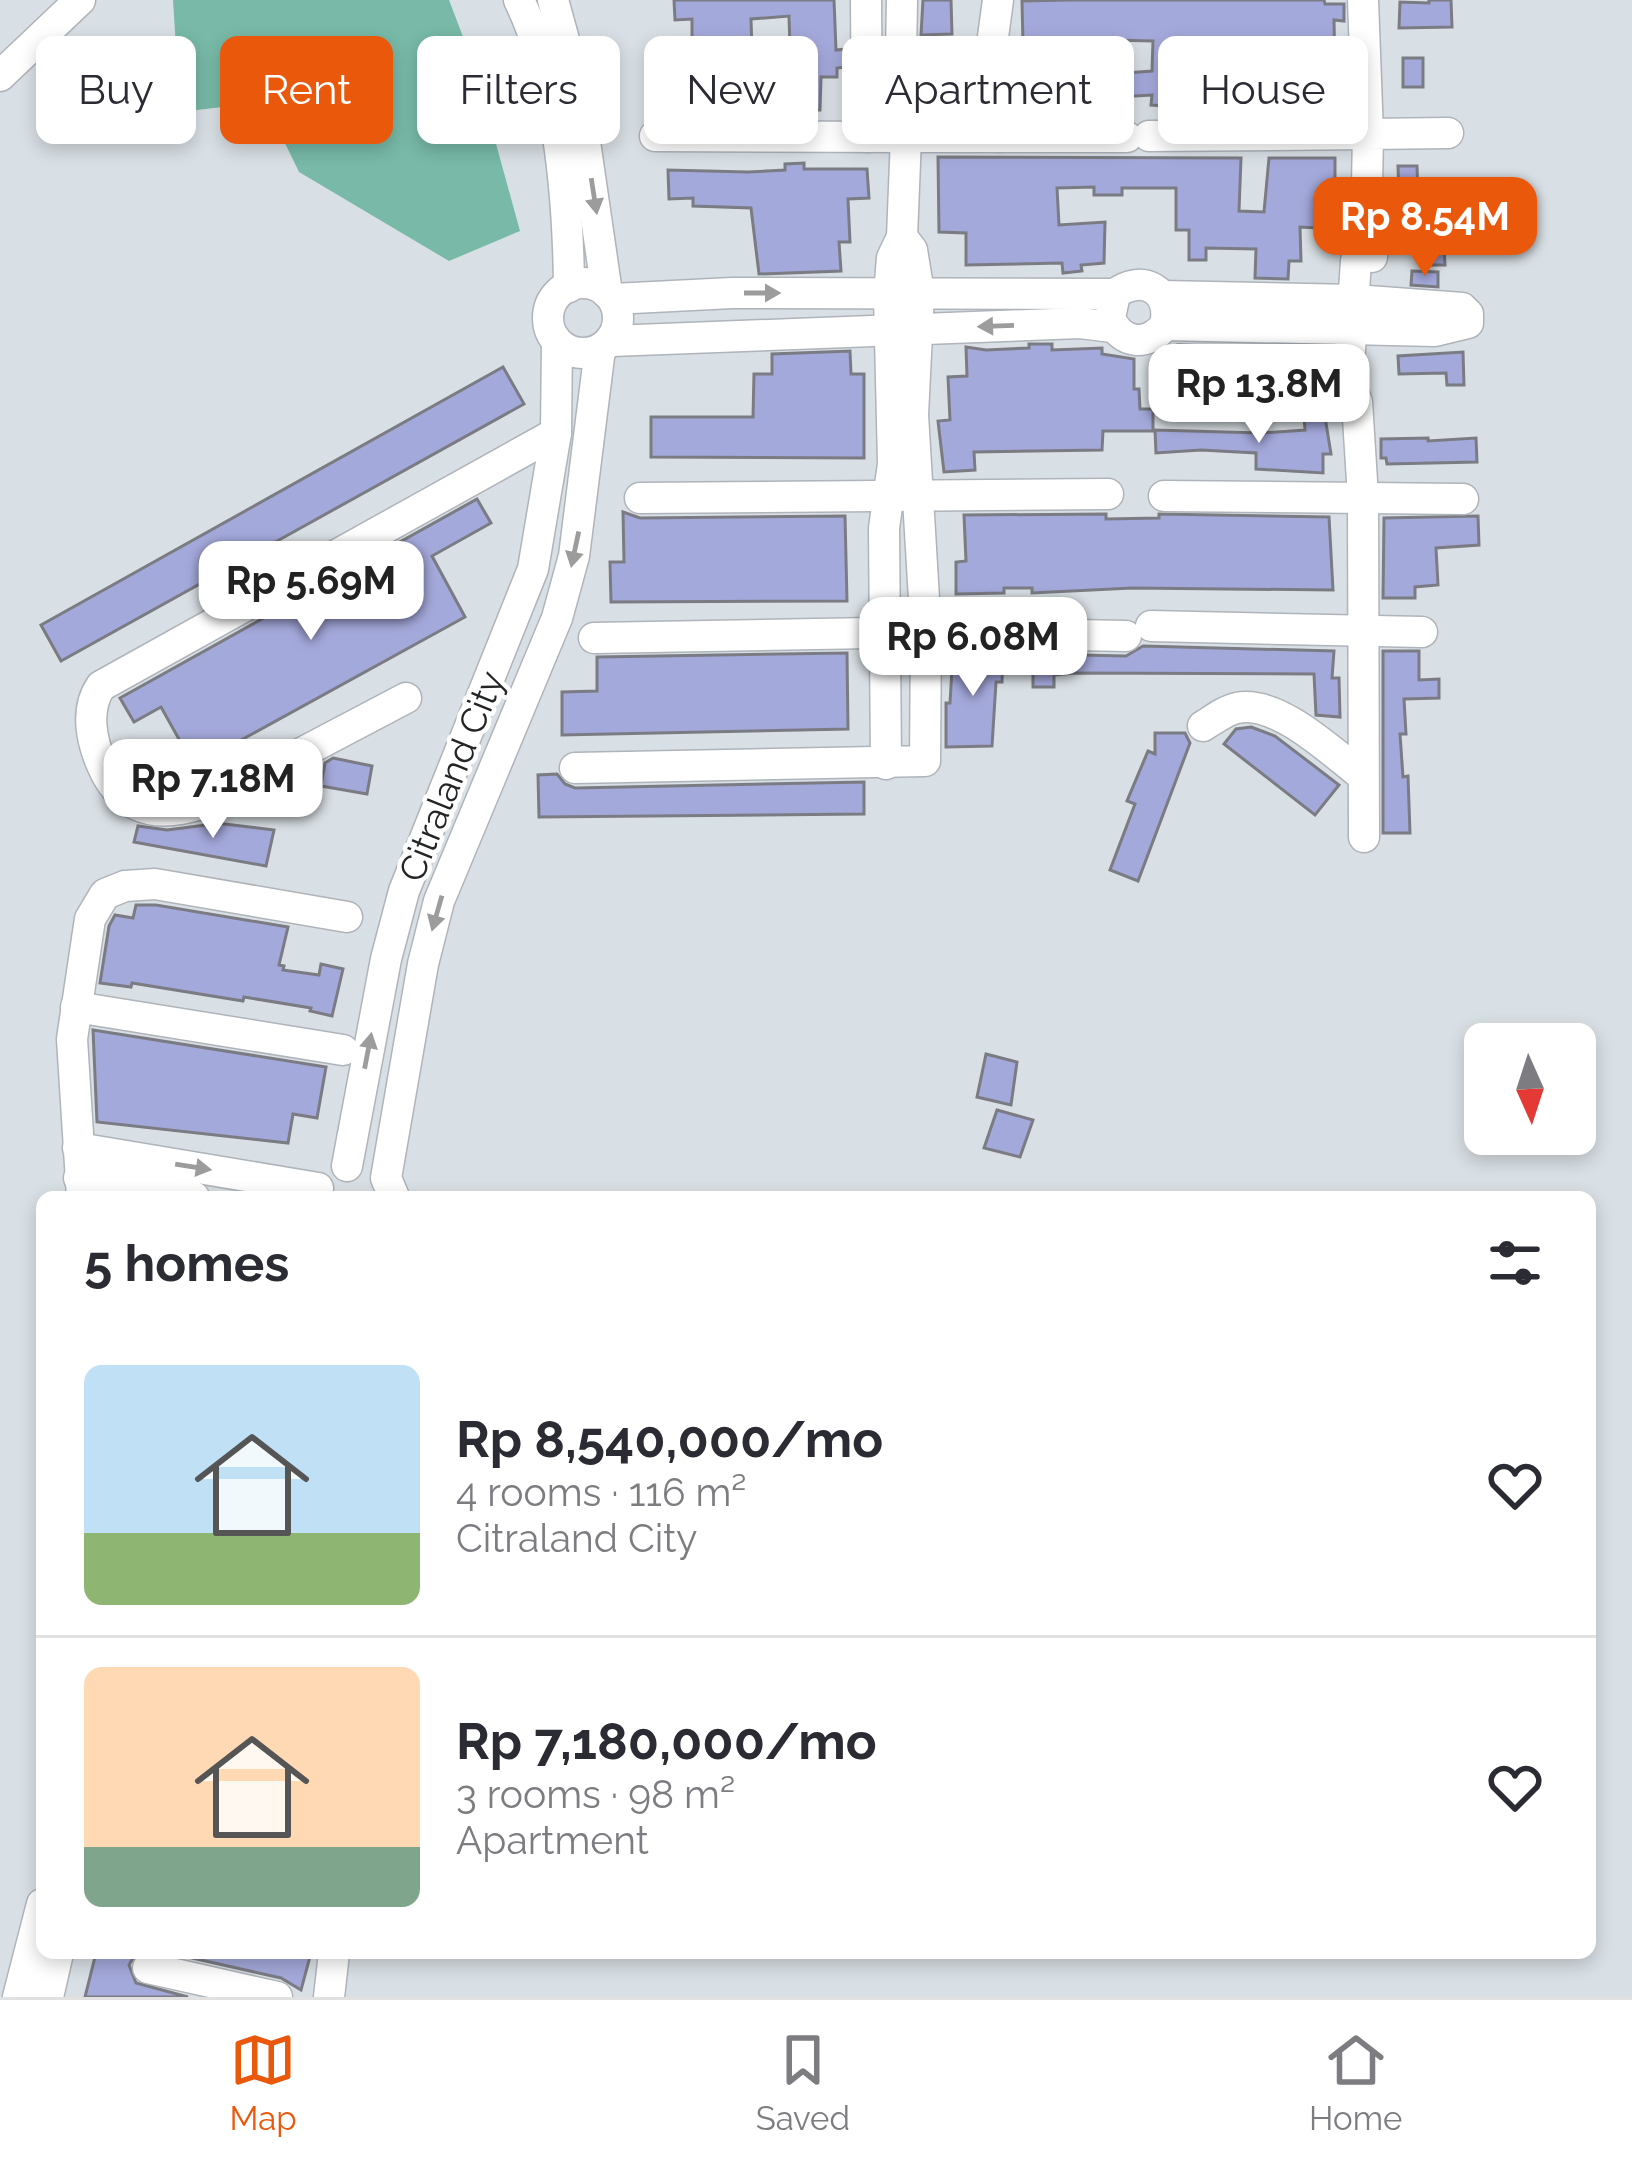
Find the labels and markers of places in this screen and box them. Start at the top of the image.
pin: Rp 8.54M [1301,177,1549,279]
pin: Rp 13.8M [1135,344,1383,446]
pin: Rp 5.69M [187,541,435,643]
pin: Rp 6.08M [849,597,1097,699]
pin: Rp 7.18M [89,739,337,841]

